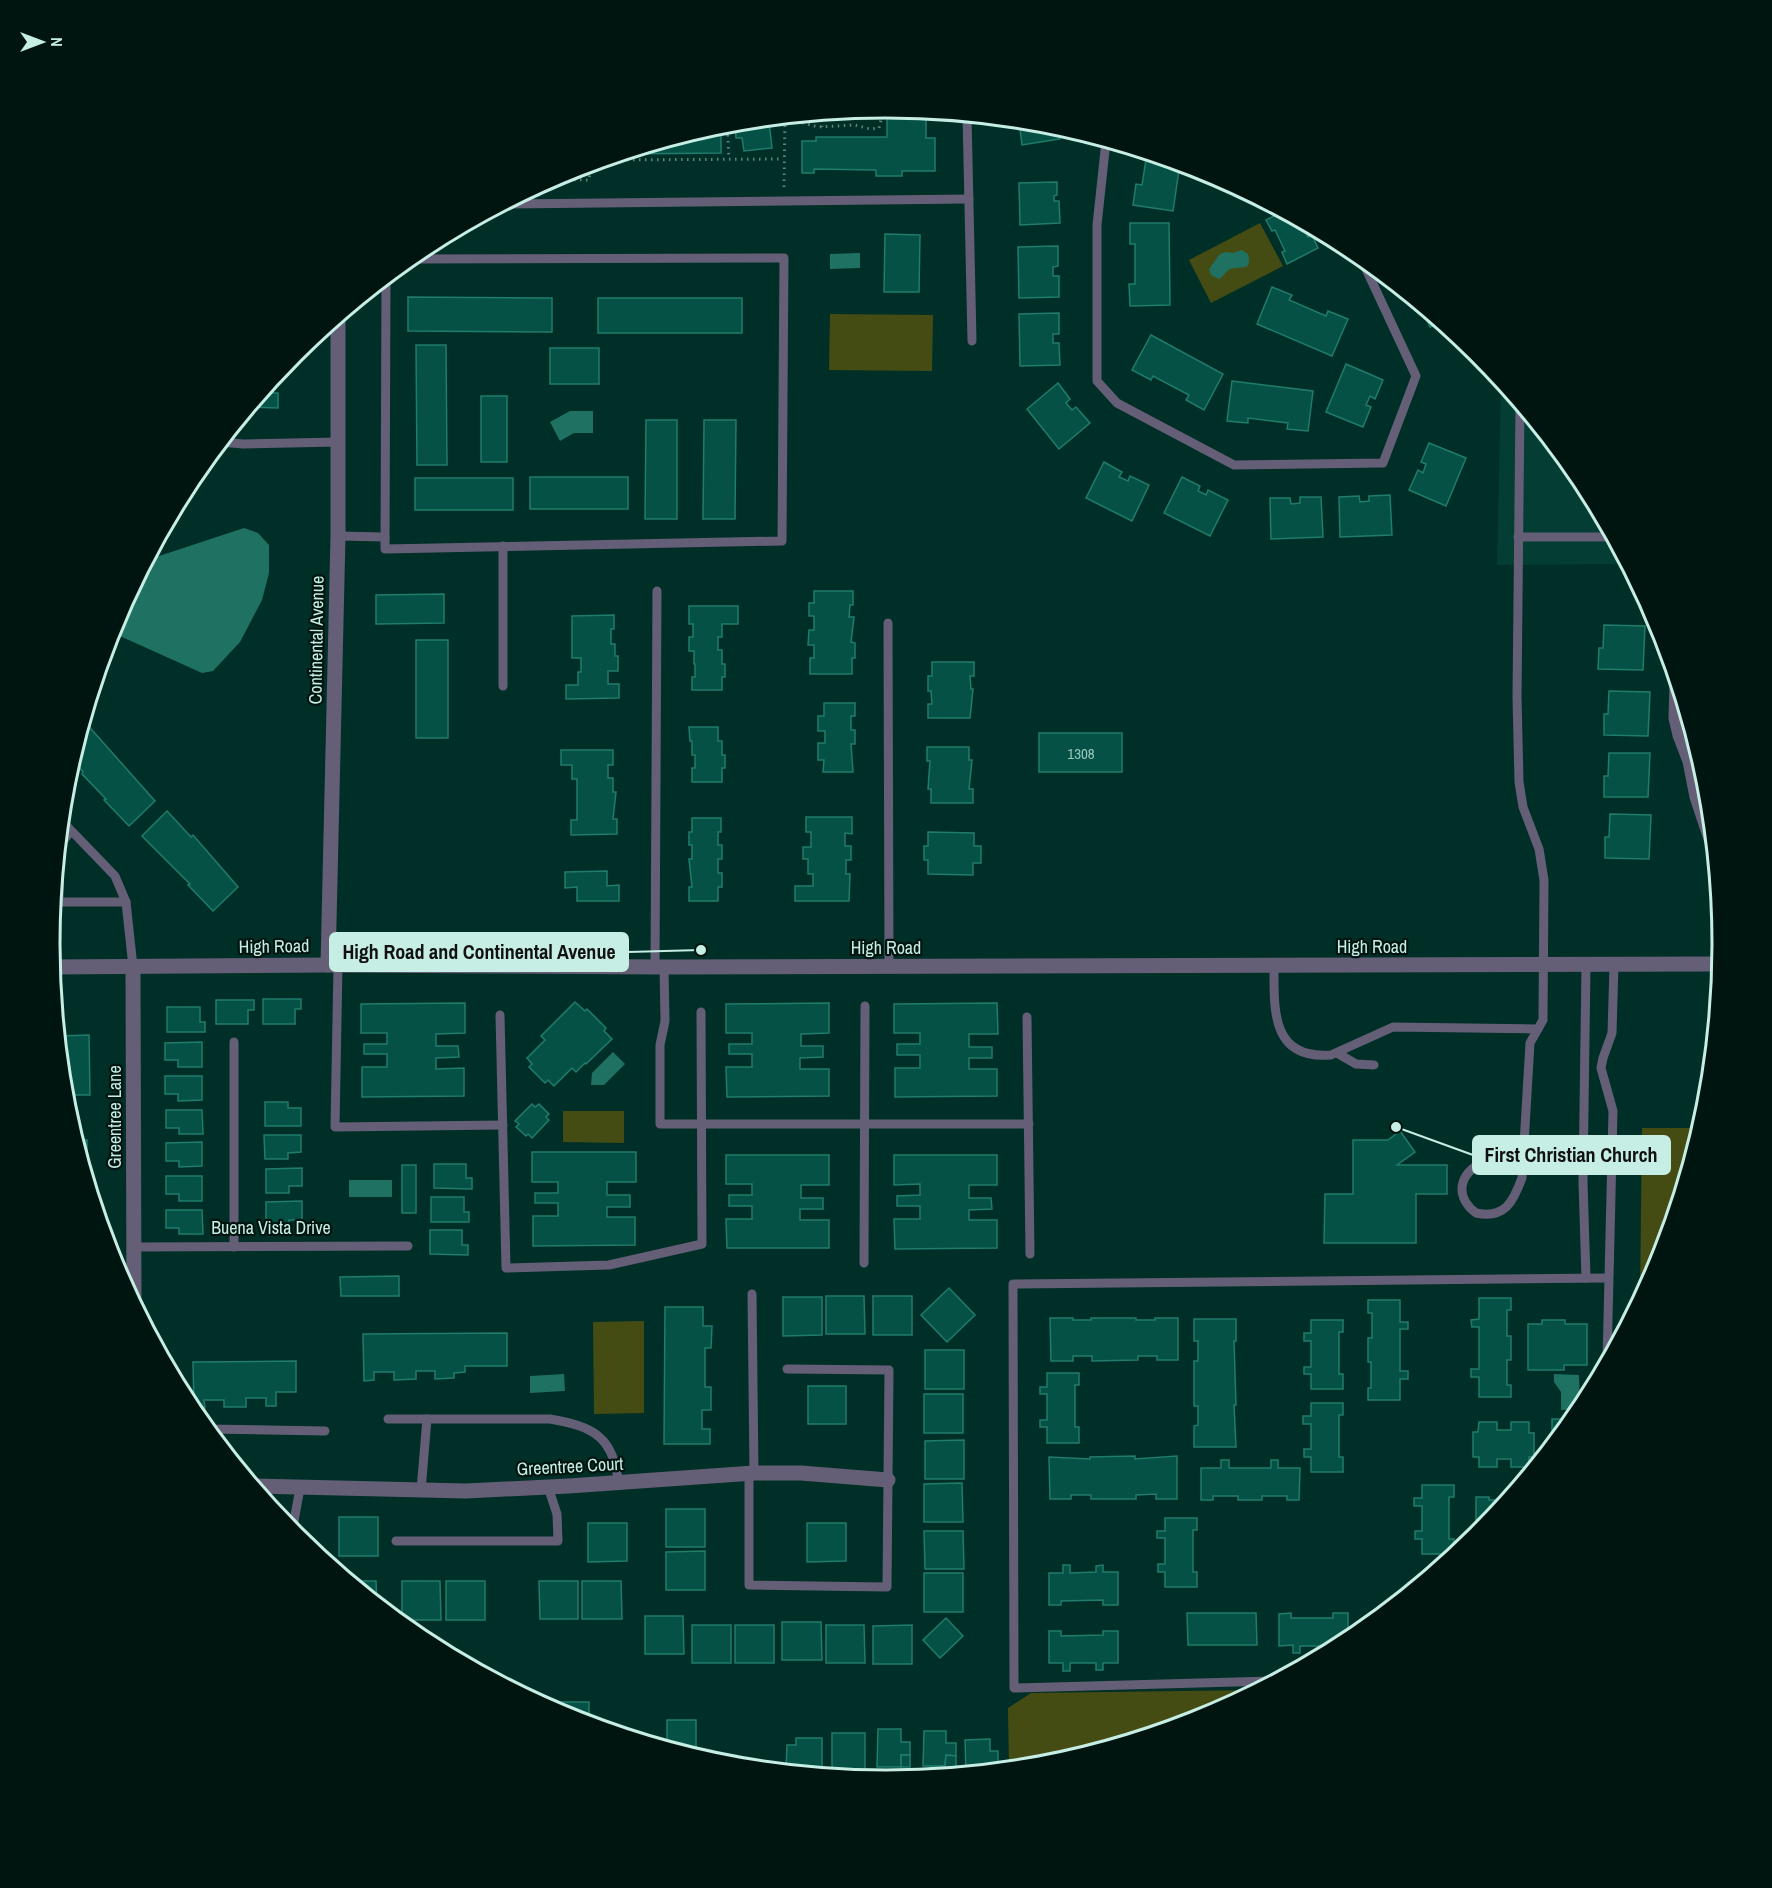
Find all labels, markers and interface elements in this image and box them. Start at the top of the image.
north arrow [12,12,72,72]
text: N [46,37,68,47]
street label: Continental Avenue [302,575,330,705]
house number: 1308 [1067,743,1095,764]
street label: High Road [239,933,309,959]
callout: High Road and Continental Avenue [330,933,628,971]
street label: High Road [1337,934,1407,959]
street label: High Road [851,935,921,960]
text: High Road and Continental Avenue [342,938,616,965]
street label: Greentree Lane [102,1065,127,1169]
callout: First Christian Church [1473,1136,1670,1174]
text: First Christian Church [1484,1141,1658,1168]
street label: Buena Vista Drive [211,1215,331,1240]
street label: Greentree Court [516,1451,624,1481]

